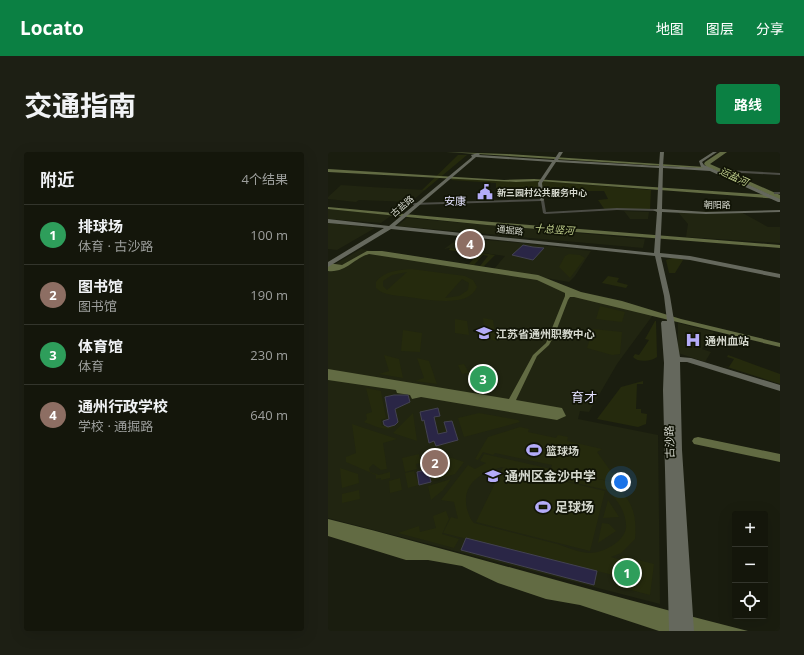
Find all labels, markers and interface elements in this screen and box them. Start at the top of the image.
text: Locato [20,15,84,41]
text: 地图 [656,19,684,38]
text: 图层 [706,19,734,38]
text: 分享 [756,19,784,38]
button: 路线 [716,84,780,124]
text: 交通指南 [24,86,136,124]
water label: 运盐河 [717,163,752,190]
text: 附近 [40,168,74,191]
text: 4个结果 [242,170,288,188]
public building icon: 新三园村公共服务中心 [476,183,494,201]
place label: 新三园村公共服务中心 [497,186,587,199]
street label: 古盐路 [388,192,416,220]
district label: 安康 [444,193,466,208]
street label: 朝阳路 [703,198,731,211]
text: 排球场 [78,216,123,236]
water label: 十总竖河 [534,221,576,238]
street label: 通掘路 [496,222,524,238]
text: 1 [49,226,57,244]
text: 100 m [250,226,288,244]
pin: 4 [457,229,483,259]
text: 体育 · 古沙路 [78,237,153,255]
text: 图书馆 [78,276,123,296]
text: 2 [49,286,57,304]
text: 190 m [250,286,288,304]
text: 图书馆 [78,297,117,315]
school or university icon: 江苏省通州职教中心 [475,324,493,342]
place label: 江苏省通州职教中心 [496,326,595,341]
hospital icon: 通州血站 [684,331,702,349]
place label: 通州血站 [705,333,749,348]
text: 体育馆 [78,336,123,356]
text: 3 [49,346,57,364]
text: 230 m [250,346,288,364]
text: 体育 [78,357,104,375]
pin: 3 [470,364,496,394]
district label: 育才 [571,388,597,406]
text: 通州行政学校 [78,396,168,416]
text: 4 [49,406,57,424]
text: 640 m [250,406,288,424]
text: 学校 · 通掘路 [78,417,153,435]
street label: 古沙路 [661,425,677,459]
sports icon: 篮球场 [525,441,543,459]
place label: 篮球场 [546,443,579,458]
pin: 2 [422,448,448,478]
school or university icon: 通州区金沙中学 [484,467,502,485]
place label: 通州区金沙中学 [505,467,596,485]
your location [611,472,631,492]
sports icon: 足球场 [534,498,552,516]
place label: 足球场 [555,498,594,516]
map controls [732,511,768,619]
button: + [732,511,768,547]
button: − [732,547,768,583]
pin: 1 [614,558,640,588]
button: locate [732,583,768,619]

